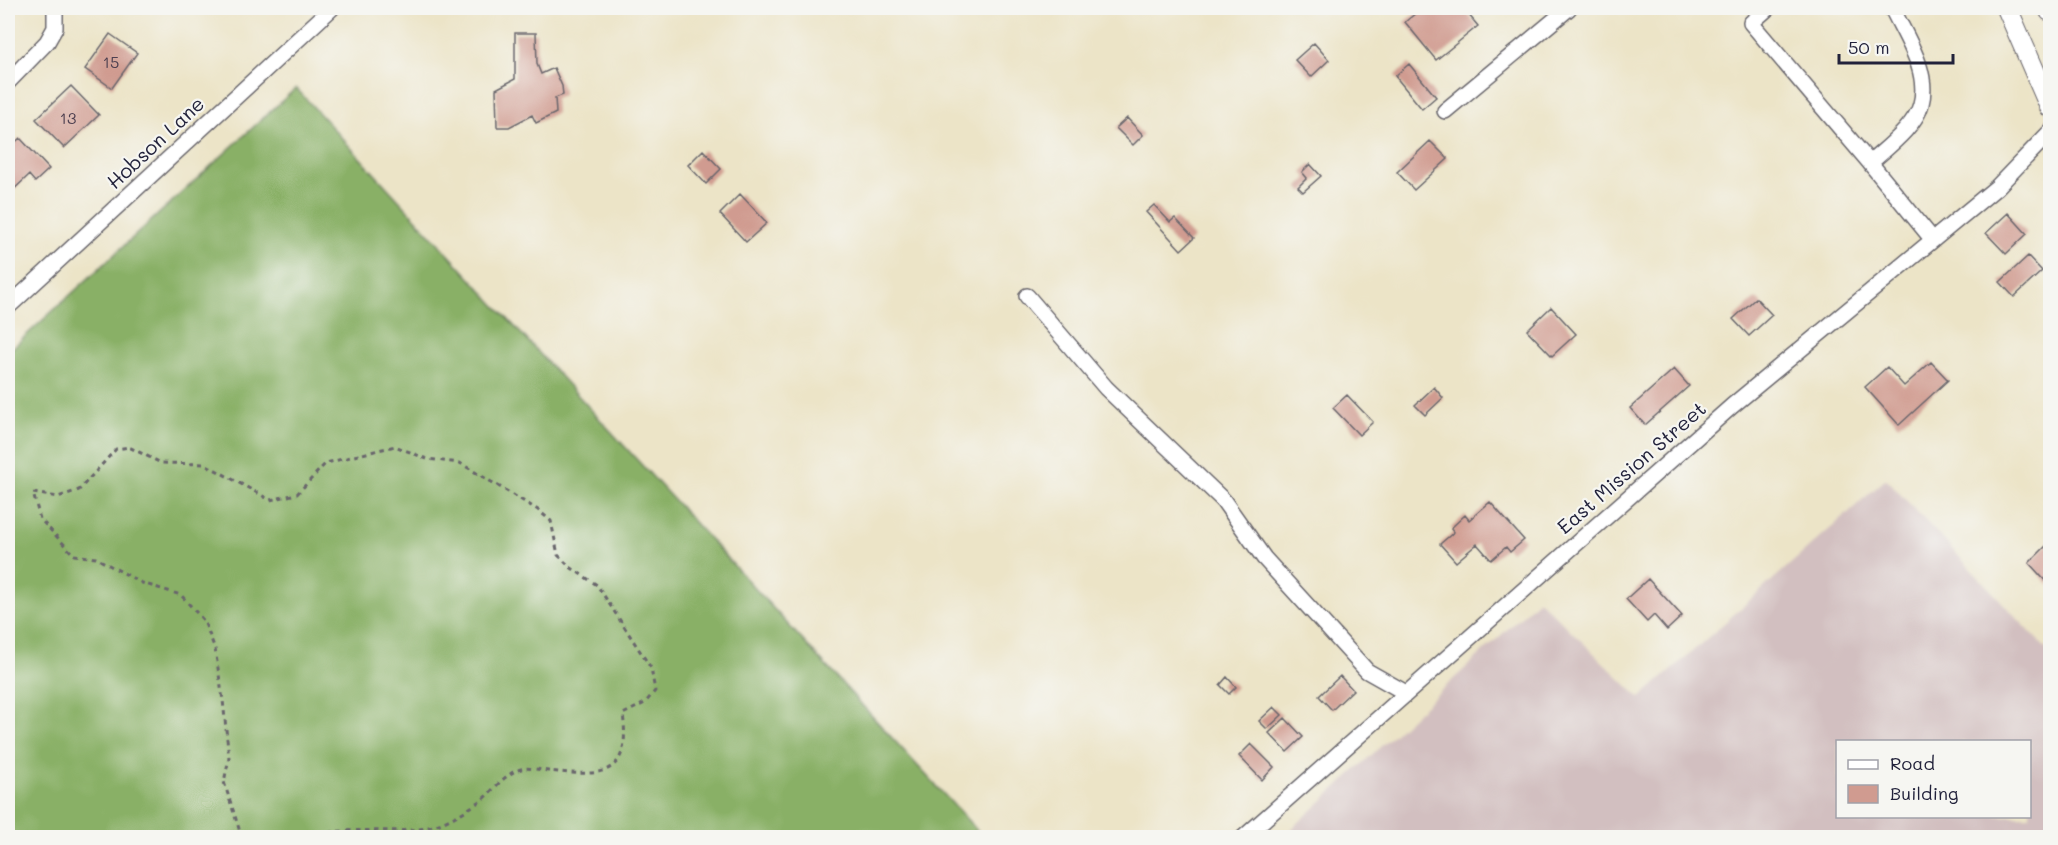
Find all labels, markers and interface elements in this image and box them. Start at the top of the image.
scale bar [1839,27,1953,65]
text: 50 m [1848,35,1890,59]
house number: 15 [103,51,119,72]
street label: Hobson Lane [101,90,209,194]
house number: 13 [60,107,76,128]
street label: East Mission Street [1551,395,1711,539]
legend [1836,740,2031,818]
text: Road [1890,751,1935,775]
text: Building [1890,781,1958,805]

